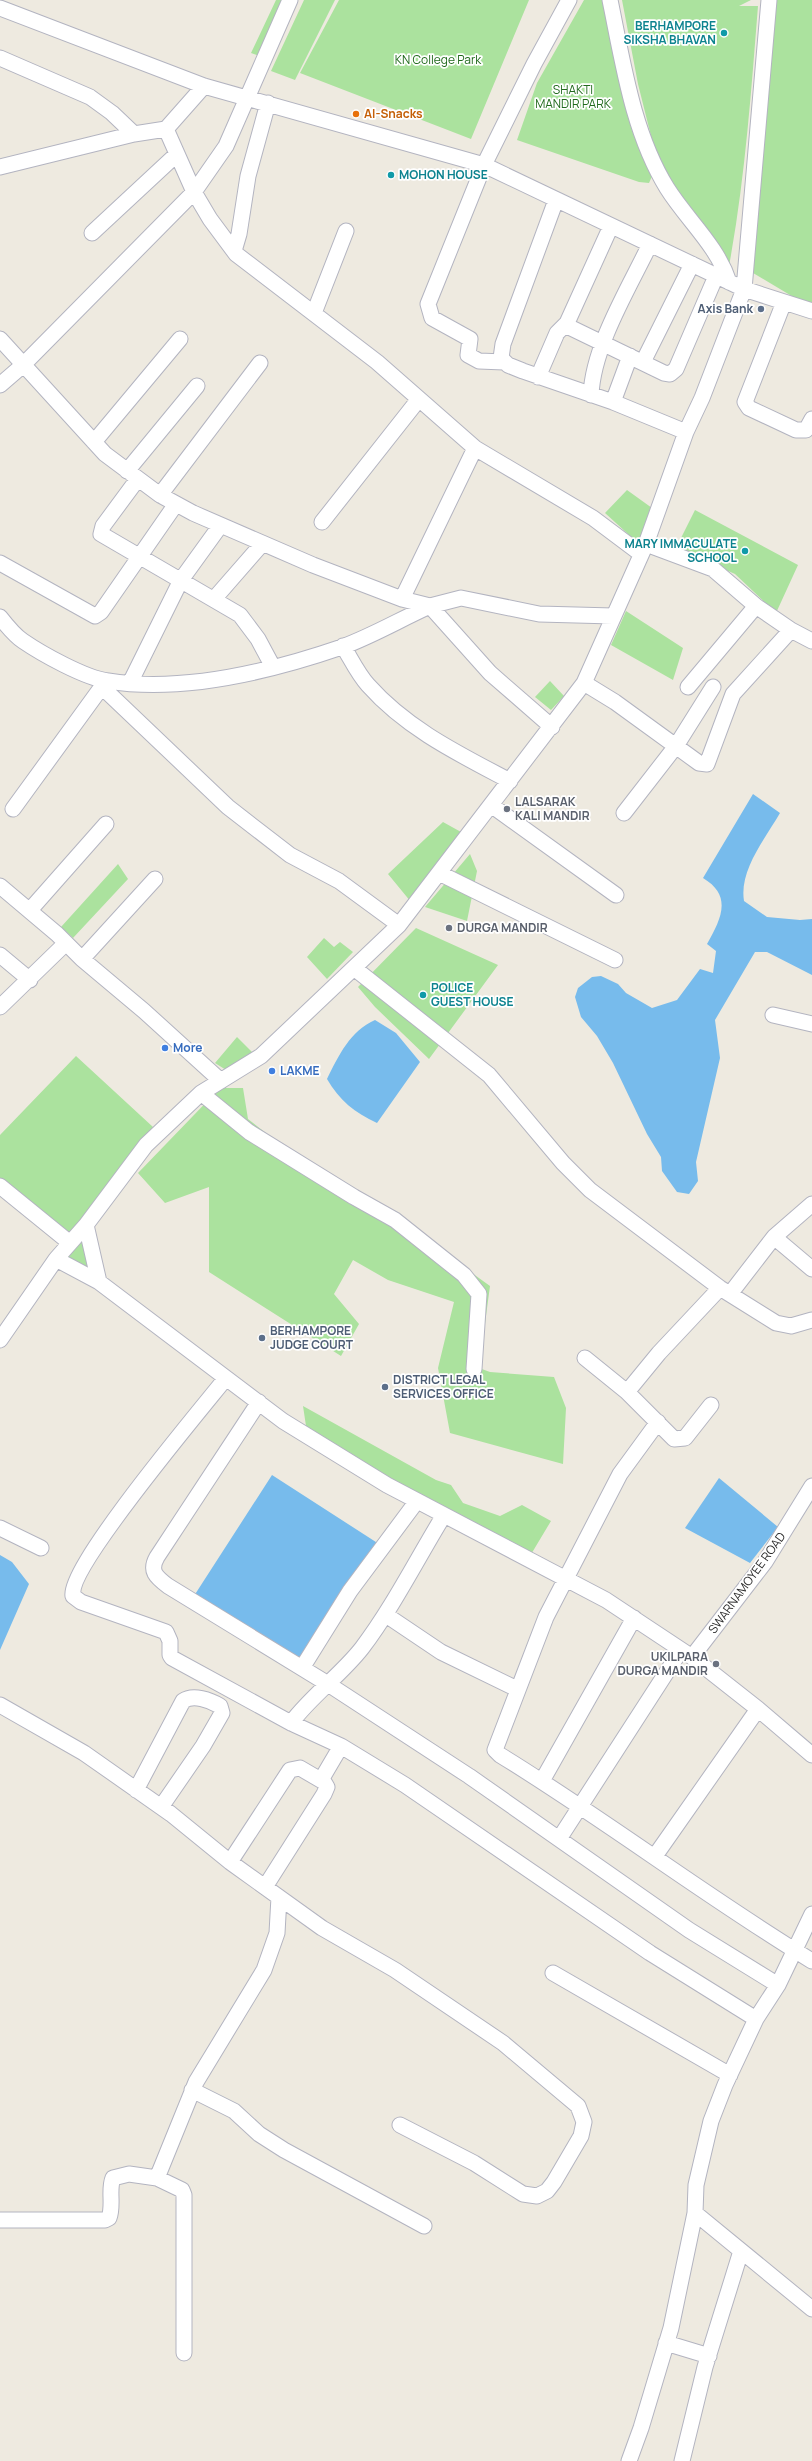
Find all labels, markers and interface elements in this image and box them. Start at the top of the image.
place label: BERHAMPORE SIKSHA BHAVAN [623,17,716,48]
marker: BERHAMPORE SIKSHA BHAVAN [719,28,729,38]
park label: KN College Park [395,51,482,68]
park label: SHAKTI MANDIR PARK [535,81,612,112]
place label: Al-Snacks [364,105,423,122]
marker: Al-Snacks [351,109,361,119]
place label: MOHON HOUSE [399,166,488,183]
marker: MOHON HOUSE [386,170,396,180]
place label: Axis Bank [698,300,754,317]
marker: Axis Bank [756,304,766,314]
place label: MARY IMMACULATE SCHOOL [624,535,738,566]
marker: MARY IMMACULATE SCHOOL [740,546,750,556]
place label: LALSARAK KALI MANDIR [515,793,590,824]
marker: LALSARAK KALI MANDIR [502,804,512,814]
place label: DURGA MANDIR [457,919,548,936]
marker: DURGA MANDIR [444,923,454,933]
place label: POLICE GUEST HOUSE [431,979,513,1010]
marker: POLICE GUEST HOUSE [418,990,428,1000]
place label: More [173,1039,203,1056]
marker: More [160,1043,170,1053]
place label: LAKME [280,1062,320,1079]
marker: LAKME [267,1066,277,1076]
place label: BERHAMPORE JUDGE COURT [270,1322,354,1353]
marker: BERHAMPORE JUDGE COURT [257,1333,267,1343]
place label: DISTRICT LEGAL SERVICES OFFICE [393,1371,494,1402]
marker: DISTRICT LEGAL SERVICES OFFICE [380,1382,390,1392]
street label: SWARNAMOYEE ROAD [704,1529,789,1637]
place label: UKILPARA DURGA MANDIR [617,1648,708,1679]
marker: UKILPARA DURGA MANDIR [711,1659,721,1669]

